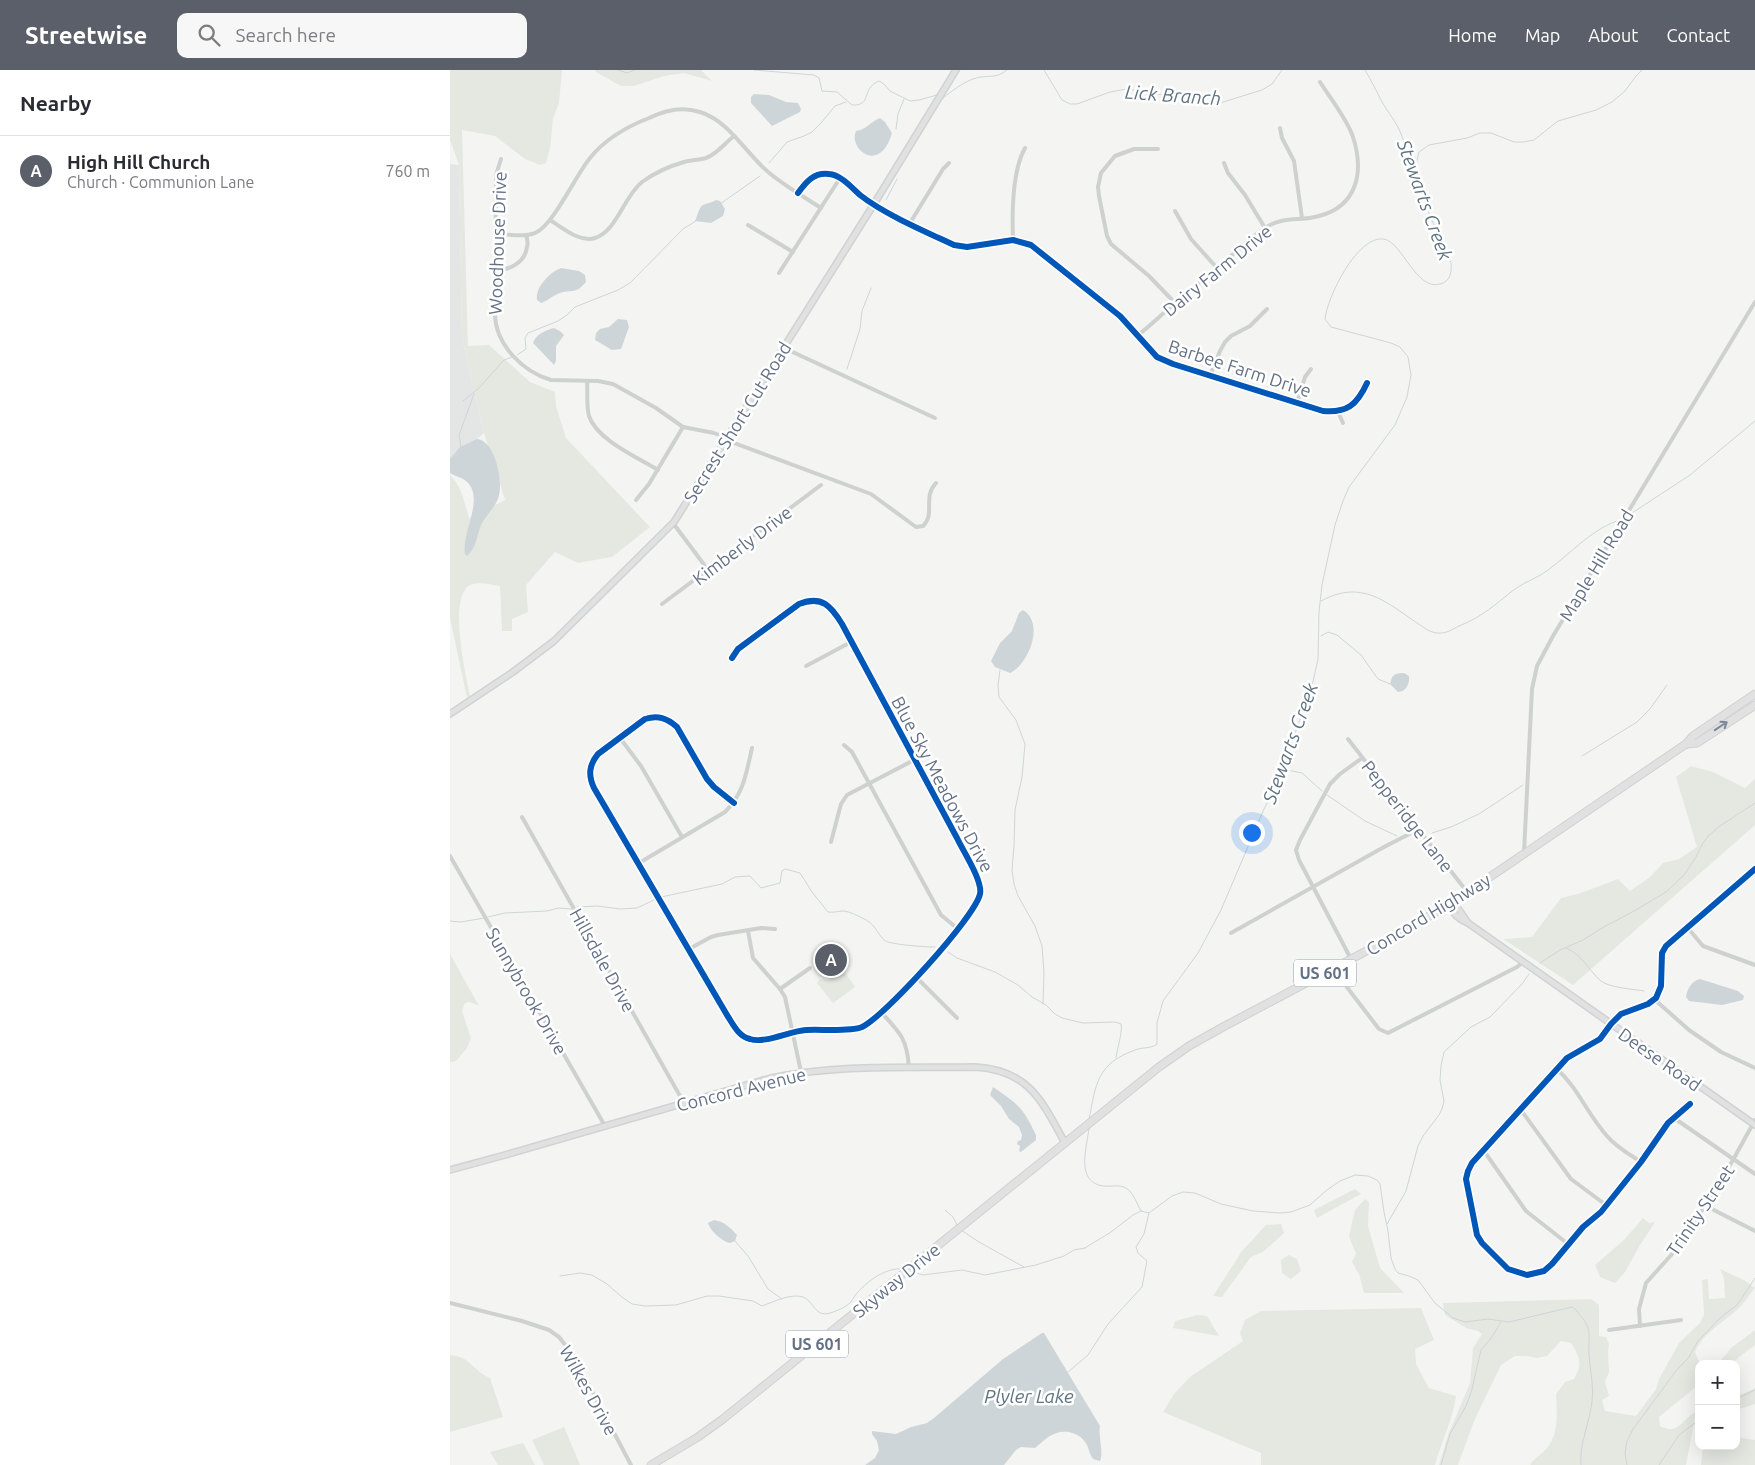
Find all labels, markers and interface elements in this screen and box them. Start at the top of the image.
search box [177,13,527,58]
icon: search [195,21,223,49]
text: Streetwise [25,22,147,49]
text: Search here [235,24,336,46]
text: Home [1448,25,1497,45]
text: Map [1525,25,1560,45]
text: About [1588,25,1638,45]
text: Contact [1666,25,1730,45]
water label: Lick Branch [1124,81,1222,109]
text: Nearby [20,91,91,115]
water label: Stewarts Creek [1393,136,1457,264]
text: High Hill Church [67,151,210,173]
text: A [30,162,42,180]
text: 760 m [385,162,430,180]
street label: Woodhouse Drive [485,171,509,315]
text: Church · Communion Lane [67,173,254,191]
street label: Dairy Farm Drive [1159,220,1275,320]
street label: Barbee Farm Drive [1166,335,1314,401]
street label: Secrest Short Cut Road [679,338,795,506]
street label: Kimberly Drive [689,501,795,589]
street label: Maple Hill Road [1555,506,1637,624]
water label: Stewarts Creek [1258,679,1322,807]
street label: Blue Sky Meadows Drive [888,693,998,875]
one-way arrow [1714,721,1728,731]
street label: Pepperidge Lane [1358,756,1458,876]
your location [1239,820,1265,846]
street label: Concord Highway [1362,869,1494,959]
street label: Hillsdale Drive [566,905,640,1015]
street label: Sunnybrook Drive [483,924,571,1058]
pin: A [815,941,847,979]
road number: US 601 [1294,960,1356,986]
street label: Deese Road [1615,1023,1705,1095]
street label: Concord Avenue [674,1063,808,1115]
street label: Trinity Street [1662,1161,1738,1259]
street label: Skyway Drive [848,1239,944,1321]
road number: US 601 [786,1330,848,1358]
street label: Wilkes Drive [556,1342,622,1438]
map controls [1695,1360,1740,1450]
button: + [1695,1360,1740,1405]
water label: Plyler Lake [984,1385,1074,1407]
button: − [1695,1405,1740,1450]

